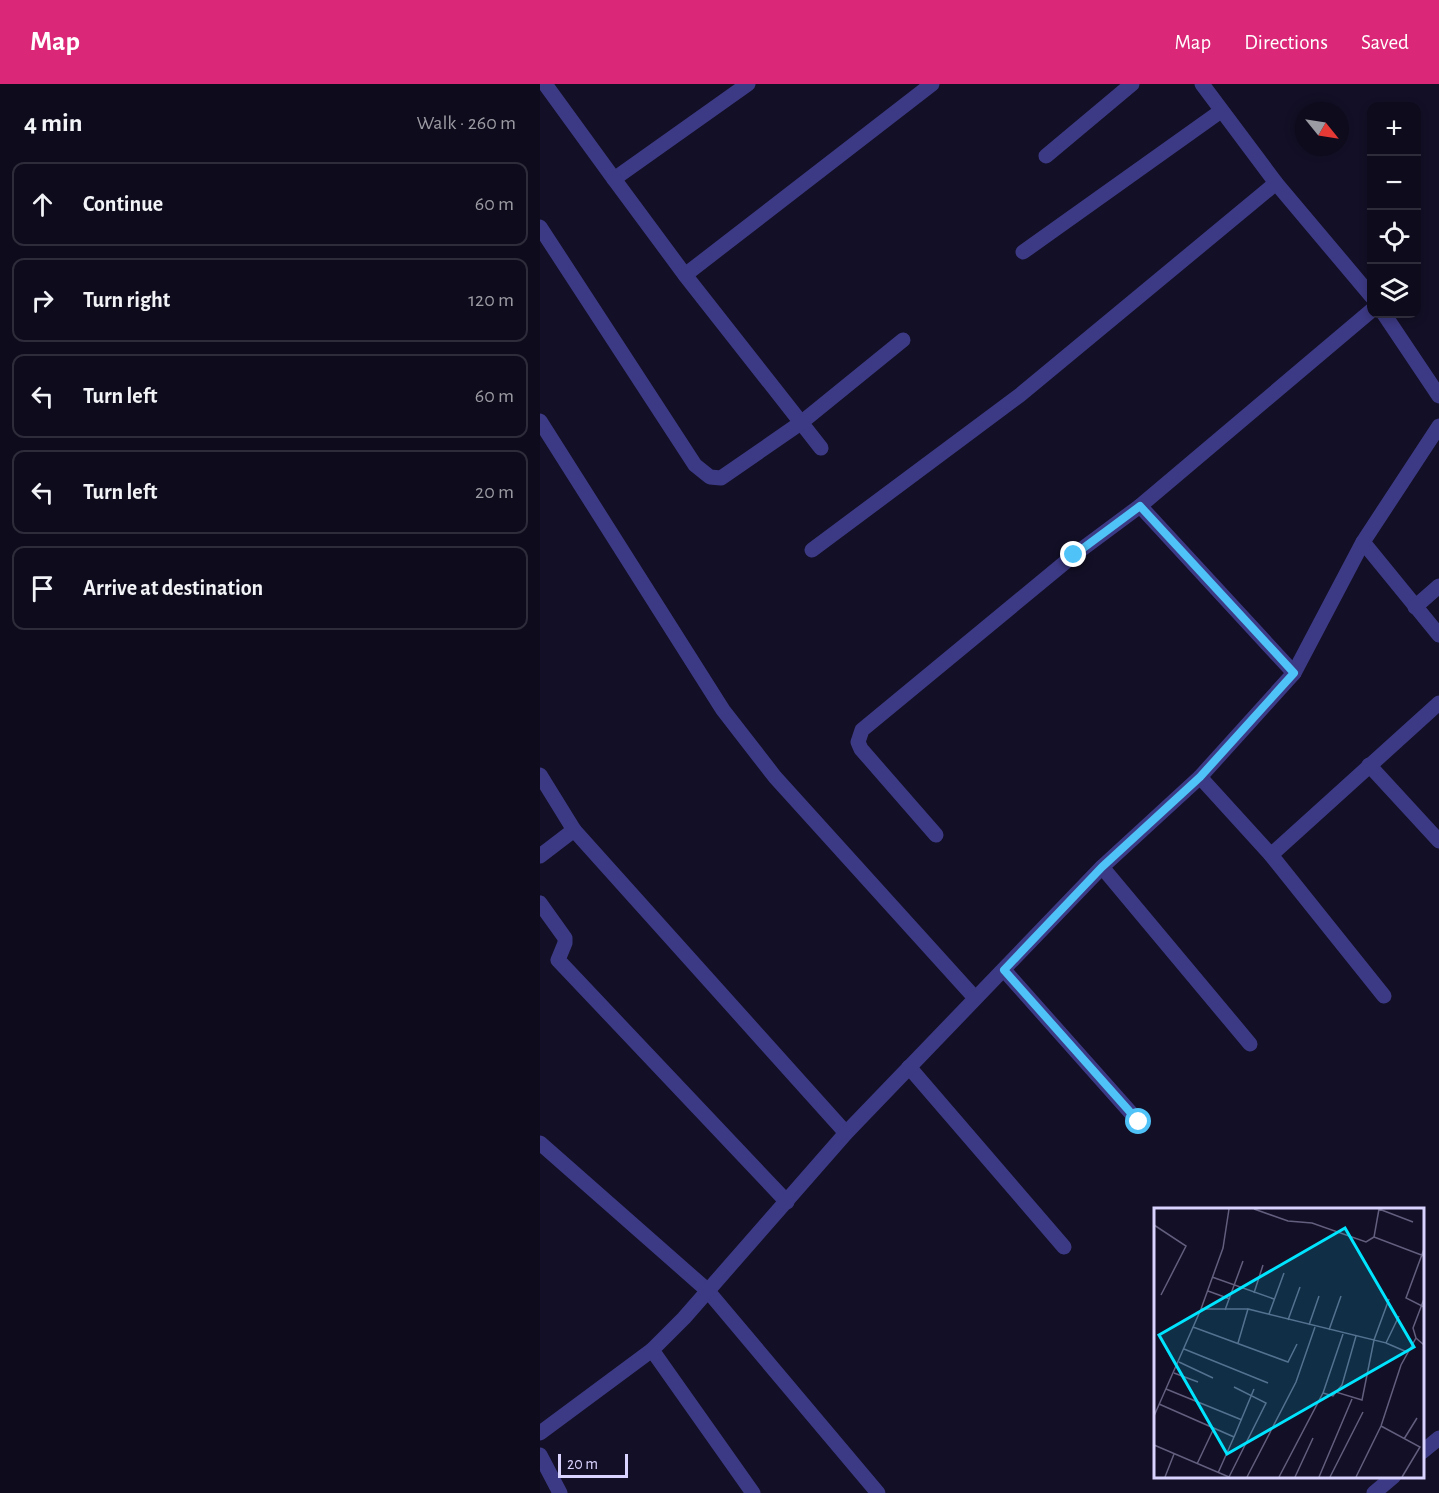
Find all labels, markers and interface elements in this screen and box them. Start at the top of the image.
text: Map [30,28,80,56]
text: Map [1175,32,1211,53]
text: Directions [1244,32,1328,53]
text: Saved [1361,32,1409,53]
north arrow [1295,102,1349,156]
map controls [1367,102,1421,318]
button: + [1367,102,1421,156]
text: 4 min [24,110,83,136]
text: Walk · 260 m [416,113,516,133]
button: − [1367,156,1421,210]
icon: ahead [26,188,59,221]
text: Continue [83,193,163,215]
text: 60 m [475,194,514,214]
button: locate [1367,210,1421,264]
button: layers [1367,264,1421,318]
icon: right [26,284,59,317]
text: Turn right [83,289,170,311]
text: 120 m [468,290,514,310]
icon: left [26,380,59,413]
text: Turn left [83,385,157,407]
text: 60 m [475,386,514,406]
icon: left [26,476,59,509]
text: Turn left [83,481,157,503]
text: 20 m [475,482,514,502]
route end [1060,541,1086,567]
icon: arrive [26,572,59,605]
text: Arrive at destination [83,577,263,599]
route start [1125,1108,1151,1134]
inset map [1154,1208,1424,1478]
scale bar [558,1451,628,1478]
text: 20 m [567,1456,598,1472]

